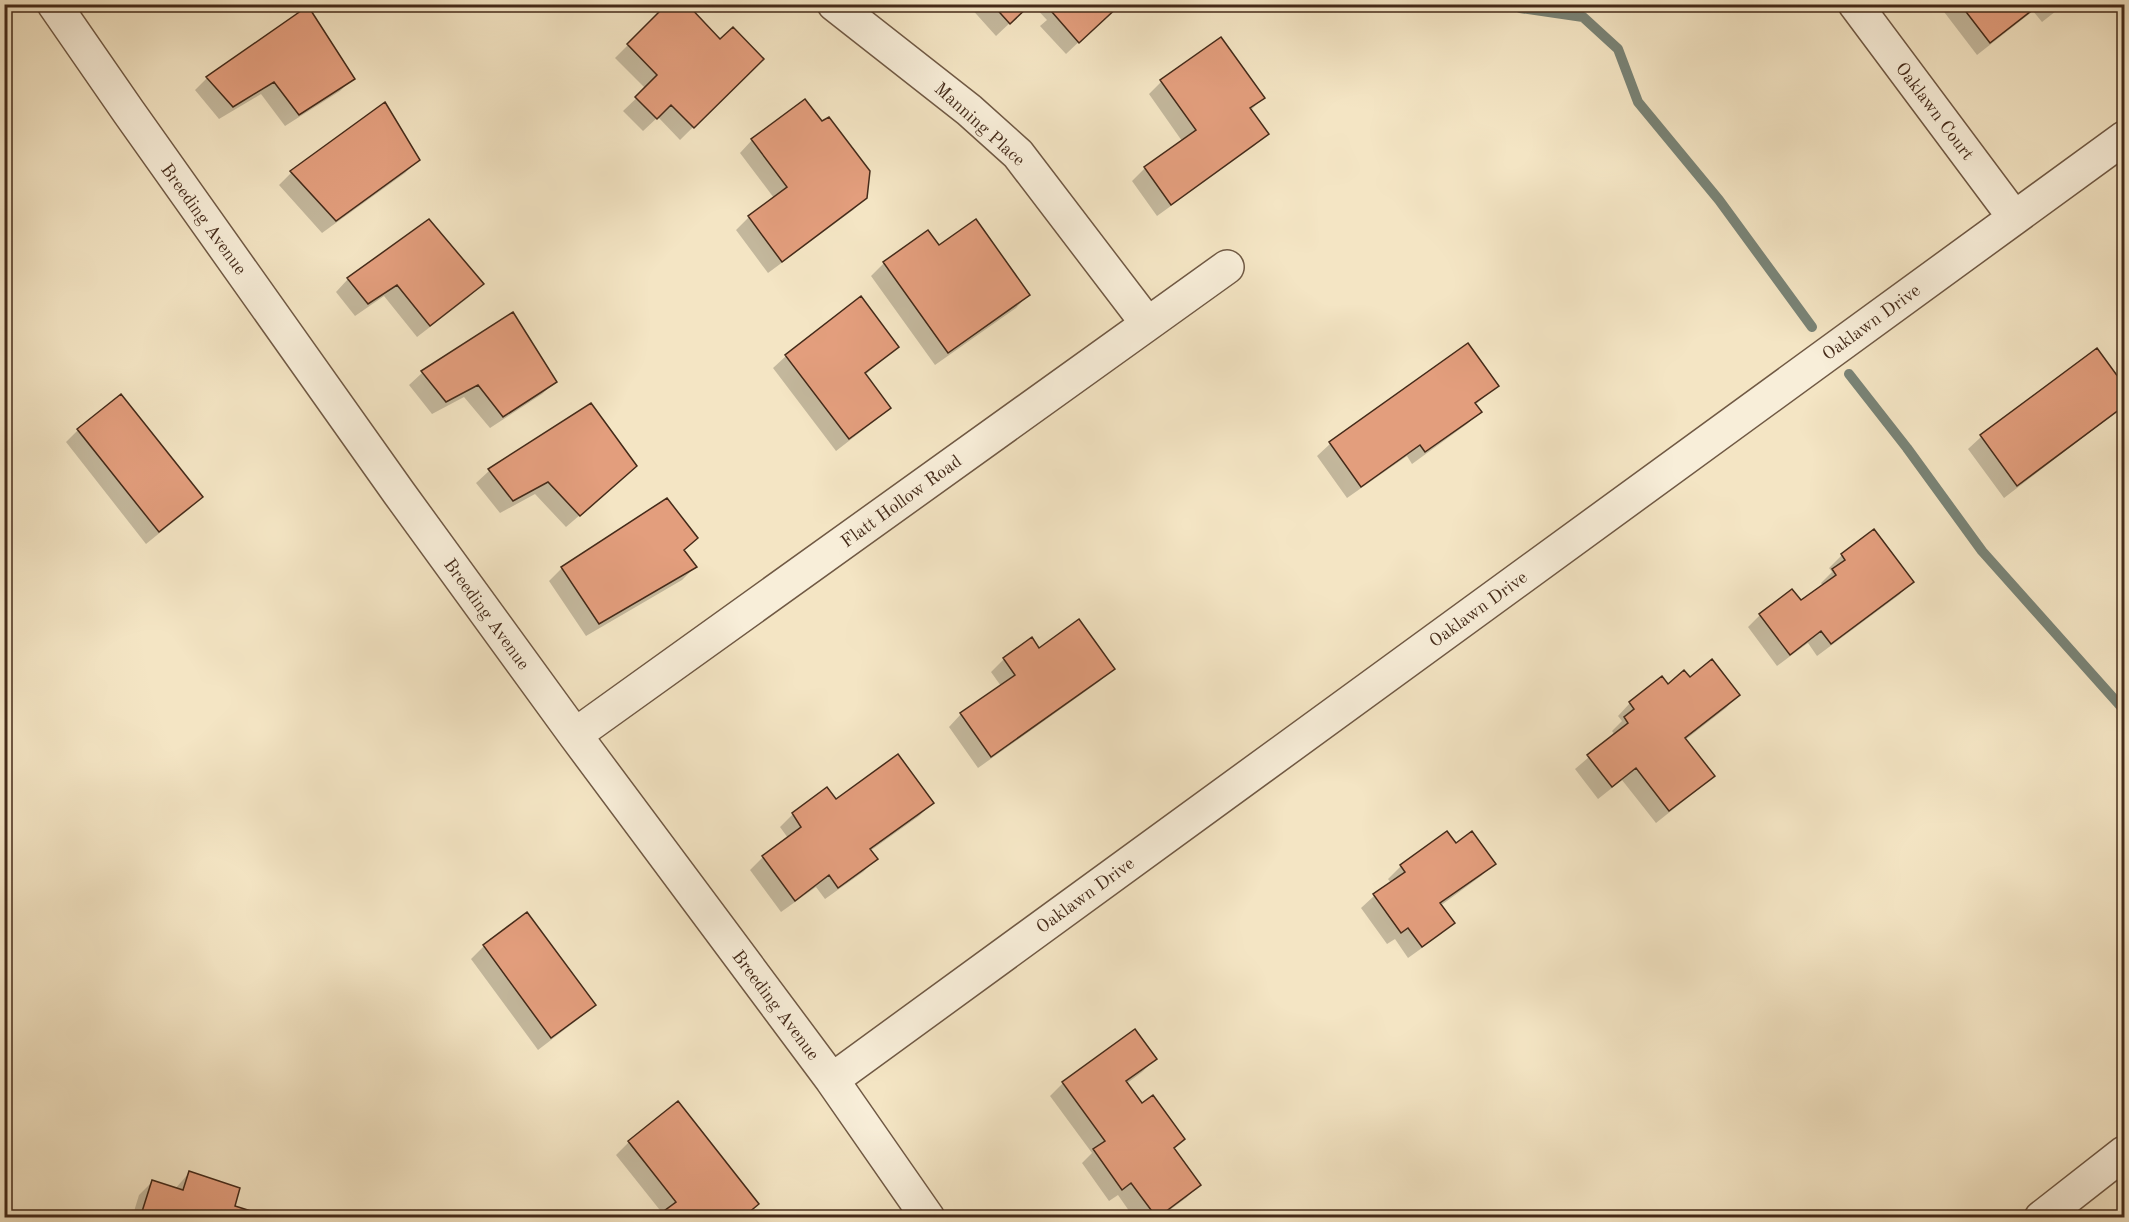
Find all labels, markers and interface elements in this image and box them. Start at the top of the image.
street label: Oaklawn Court [1892,59,1977,164]
street label: Manning Place [931,80,1028,170]
street label: Breeding Avenue [157,161,249,278]
street label: Oaklawn Drive [1819,281,1924,364]
street label: Flatt Hollow Road [838,452,965,551]
street label: Breeding Avenue [440,556,532,673]
street label: Oaklawn Drive [1426,568,1531,651]
street label: Oaklawn Drive [1033,854,1138,937]
street label: Breeding Avenue [728,947,822,1064]

